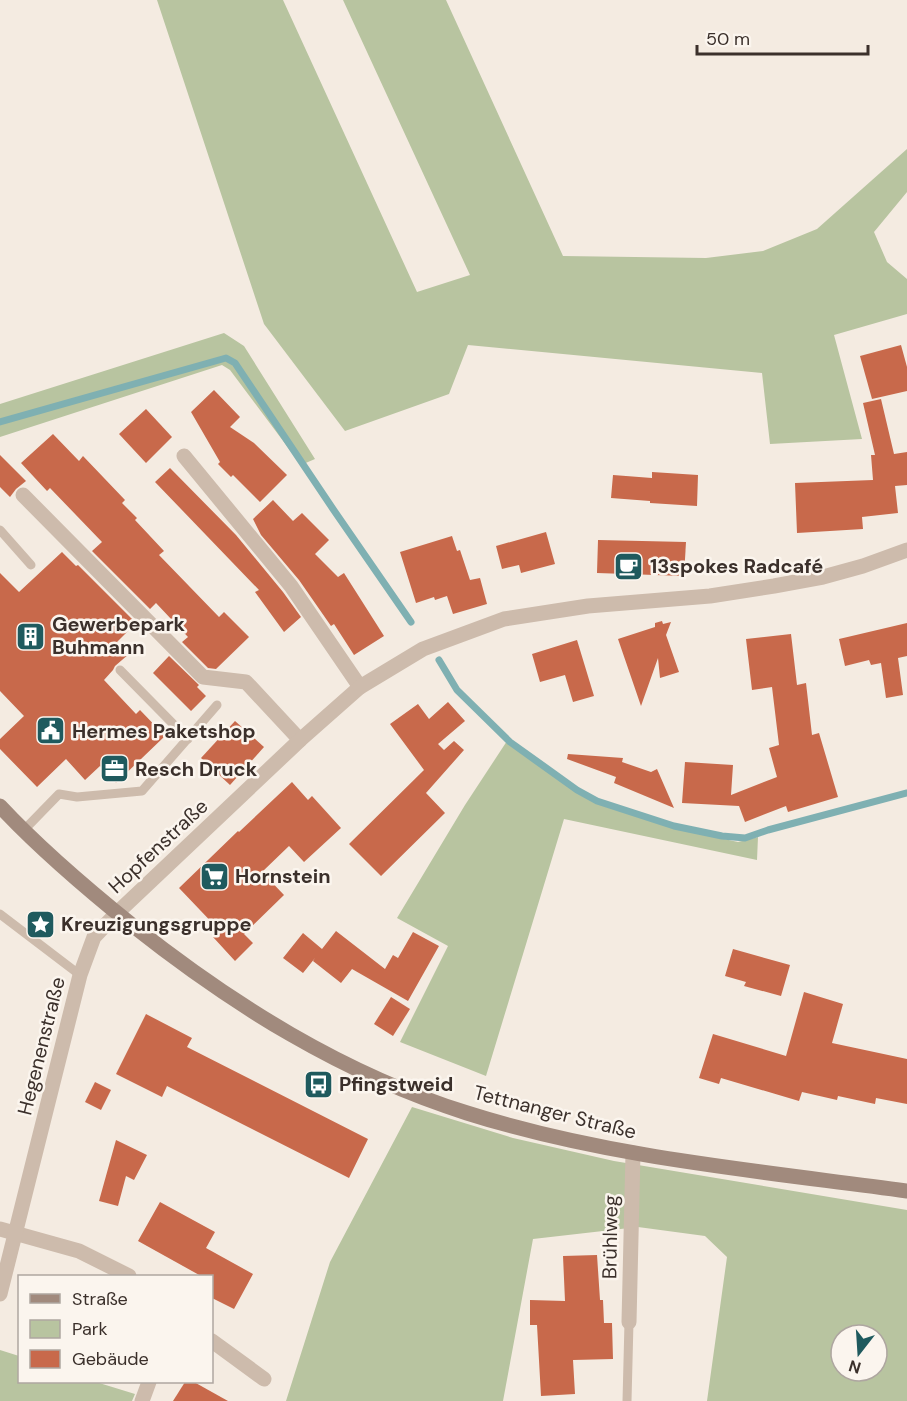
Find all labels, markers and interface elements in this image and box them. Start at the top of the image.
scale bar [697,18,868,56]
text: 50 m [706,27,750,51]
cafe icon: 13spokes Radcafé [613,550,645,582]
place label: 13spokes Radcafé [650,553,823,579]
place label: Gewerbepark Buhmann [52,611,186,660]
building icon: Gewerbepark Buhmann [15,620,47,652]
public building icon: Hermes Paketshop [35,715,67,747]
place label: Hermes Paketshop [72,718,256,744]
office icon: Resch Druck [98,753,130,785]
place label: Resch Druck [135,756,258,782]
street label: Hopfenstraße [103,793,213,899]
supermarket icon: Hornstein [198,860,230,892]
place label: Hornstein [235,863,331,889]
place icon: Kreuzigungsgruppe [24,908,56,940]
place label: Kreuzigungsgruppe [61,911,252,937]
street label: Hegenenstraße [11,974,71,1118]
bus stop icon: Pfingstweid [302,1068,334,1100]
place label: Pfingstweid [339,1071,453,1097]
street label: Tettnanger Straße [471,1079,639,1145]
street label: Brühlweg [596,1195,624,1279]
legend [18,1275,213,1383]
text: Straße [72,1287,128,1311]
text: Park [72,1317,108,1341]
north arrow [829,1323,889,1383]
text: Gebäude [72,1347,149,1371]
text: N [846,1355,863,1379]

